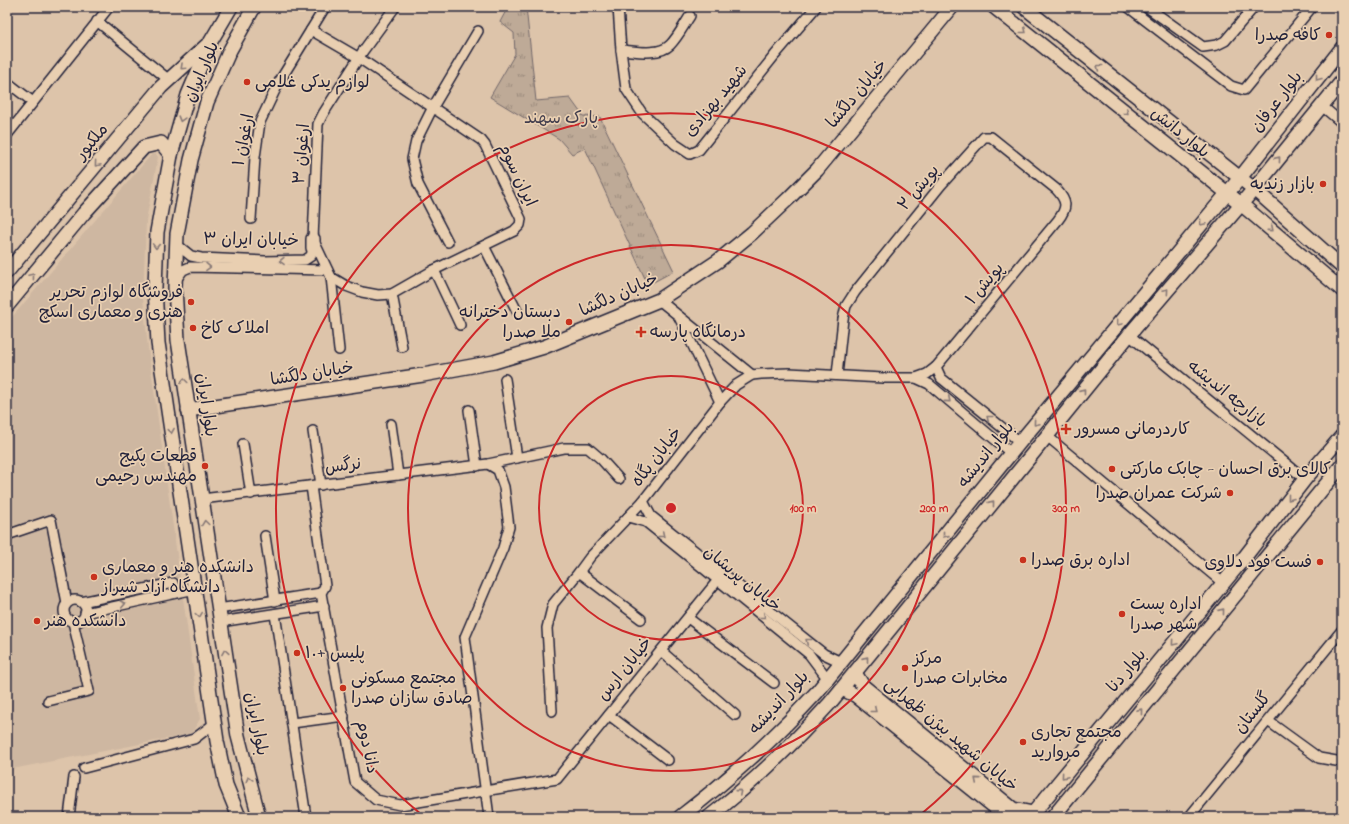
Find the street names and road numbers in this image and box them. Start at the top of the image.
street label: بلوار ایران [178,38,226,106]
street label: خیابان دلگشا [820,54,894,134]
street label: شهید بهزادی [678,59,754,143]
street label: بلوار عرفان [1245,66,1309,138]
street label: بلوار دانش [1145,101,1215,165]
street label: ارغوان ۱ [227,112,261,168]
street label: ملکپور [68,118,115,167]
street label: ارغوان ۳ [287,123,317,185]
street label: ایران سوم [491,139,543,211]
street label: پویش ۲ [892,159,946,217]
street label: خیابان ایران ۳ [203,227,299,253]
street label: پویش ۱ [960,257,1010,311]
street label: خیابان دلگشا [576,267,662,323]
street label: بازارچه اندیشه [1181,354,1273,434]
street label: خیابان دلگشا [269,355,355,393]
street label: بلوار ایران [189,371,223,439]
street label: بلوار اندیشه [951,416,1021,494]
street label: خیابان پگاه [625,421,689,493]
street label: نرگس [323,451,363,481]
street label: خیابان پریشان [698,540,786,618]
street label: خیابان ارس [591,632,659,706]
street label: بلوار دنا [1101,644,1153,698]
street label: بلوار اندیشه [743,665,815,741]
street label: خیابان شهید بیژن ظهرابی [879,672,1023,798]
street label: گلستان [1228,687,1278,739]
street label: بلوار ایران [238,690,274,758]
street label: دانا دوم [349,718,385,776]

